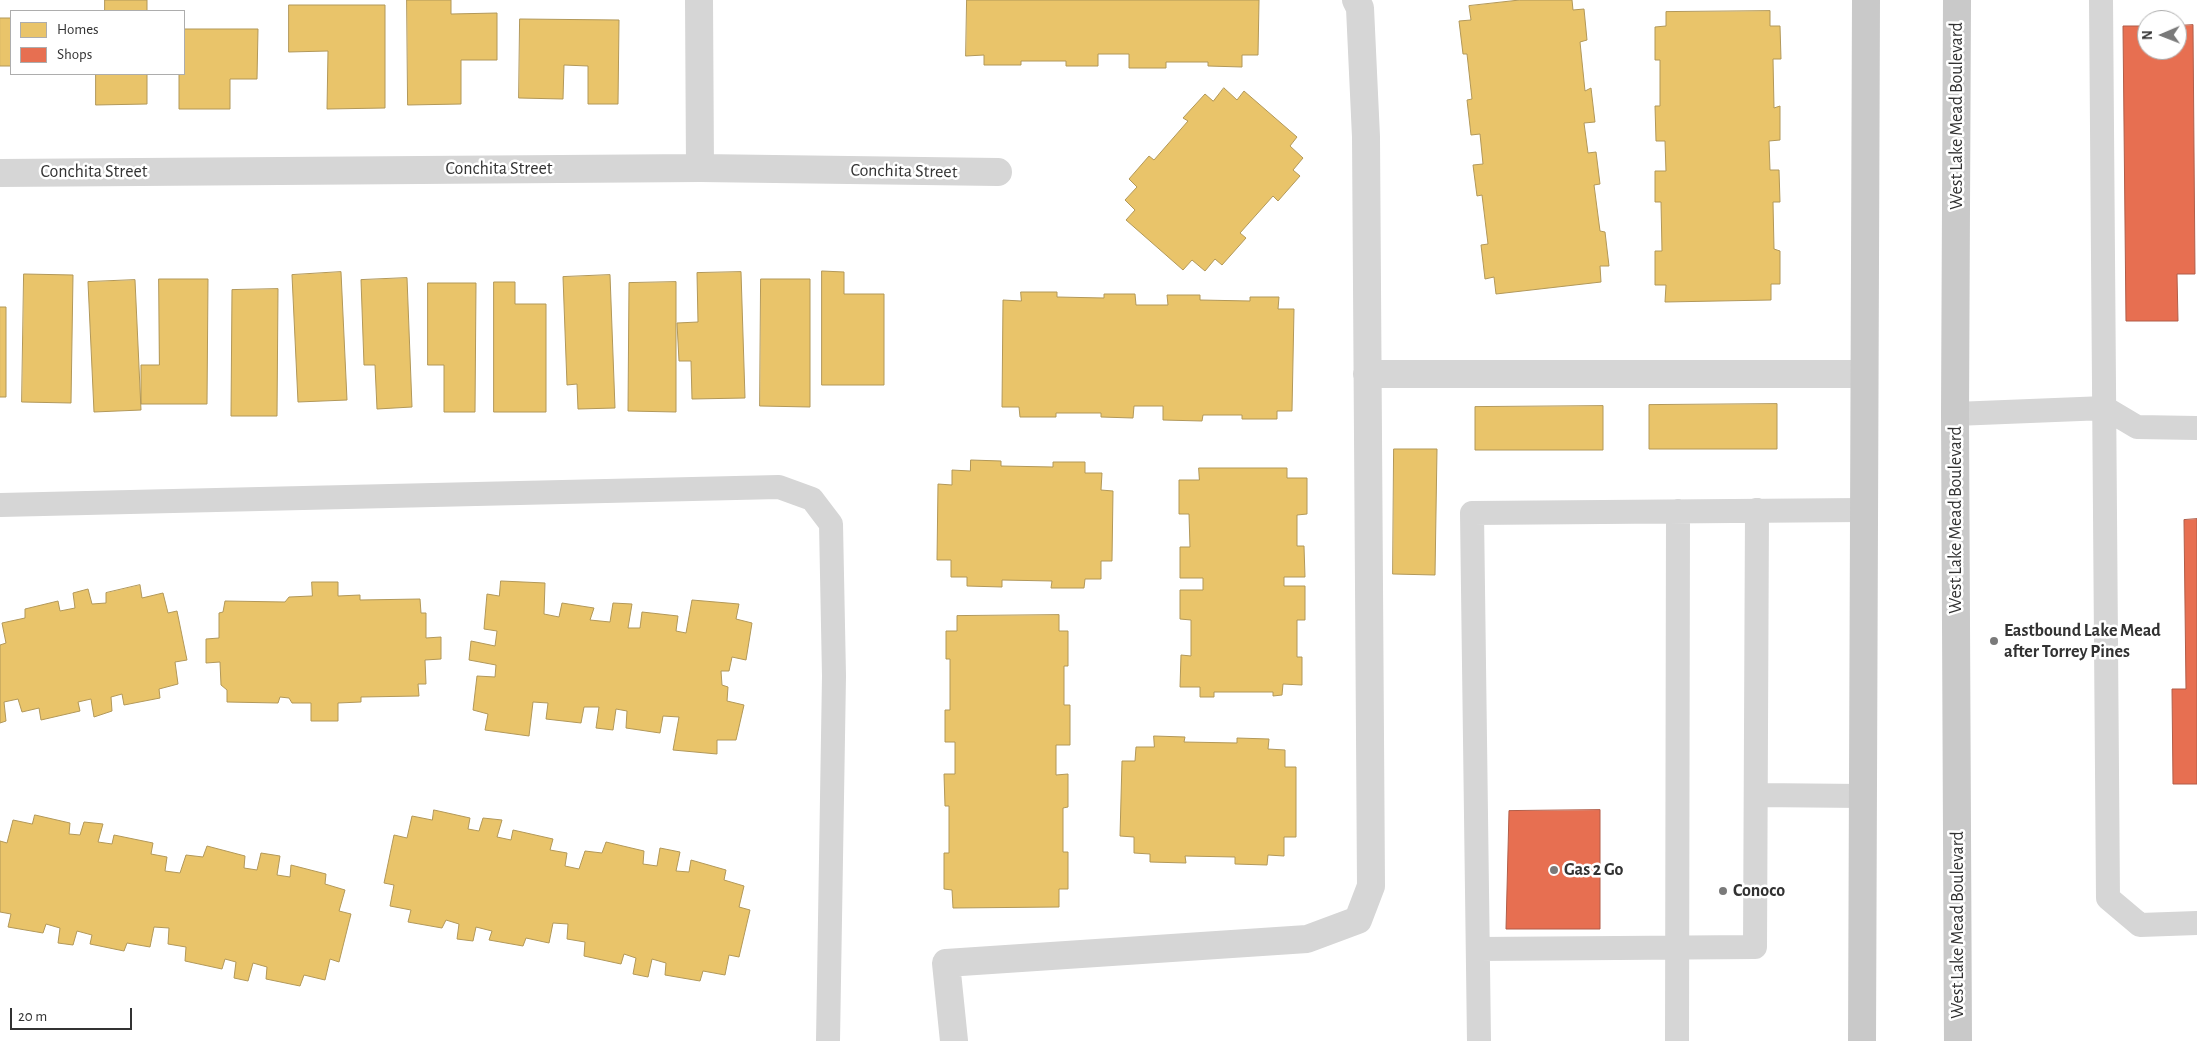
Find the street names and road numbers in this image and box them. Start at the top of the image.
street label: West Lake Mead Boulevard [1946,22,1968,210]
street label: Conchita Street [446,158,552,180]
street label: Conchita Street [850,159,958,183]
street label: Conchita Street [41,161,147,183]
street label: West Lake Mead Boulevard [1945,426,1967,614]
street label: West Lake Mead Boulevard [1947,831,1969,1019]

